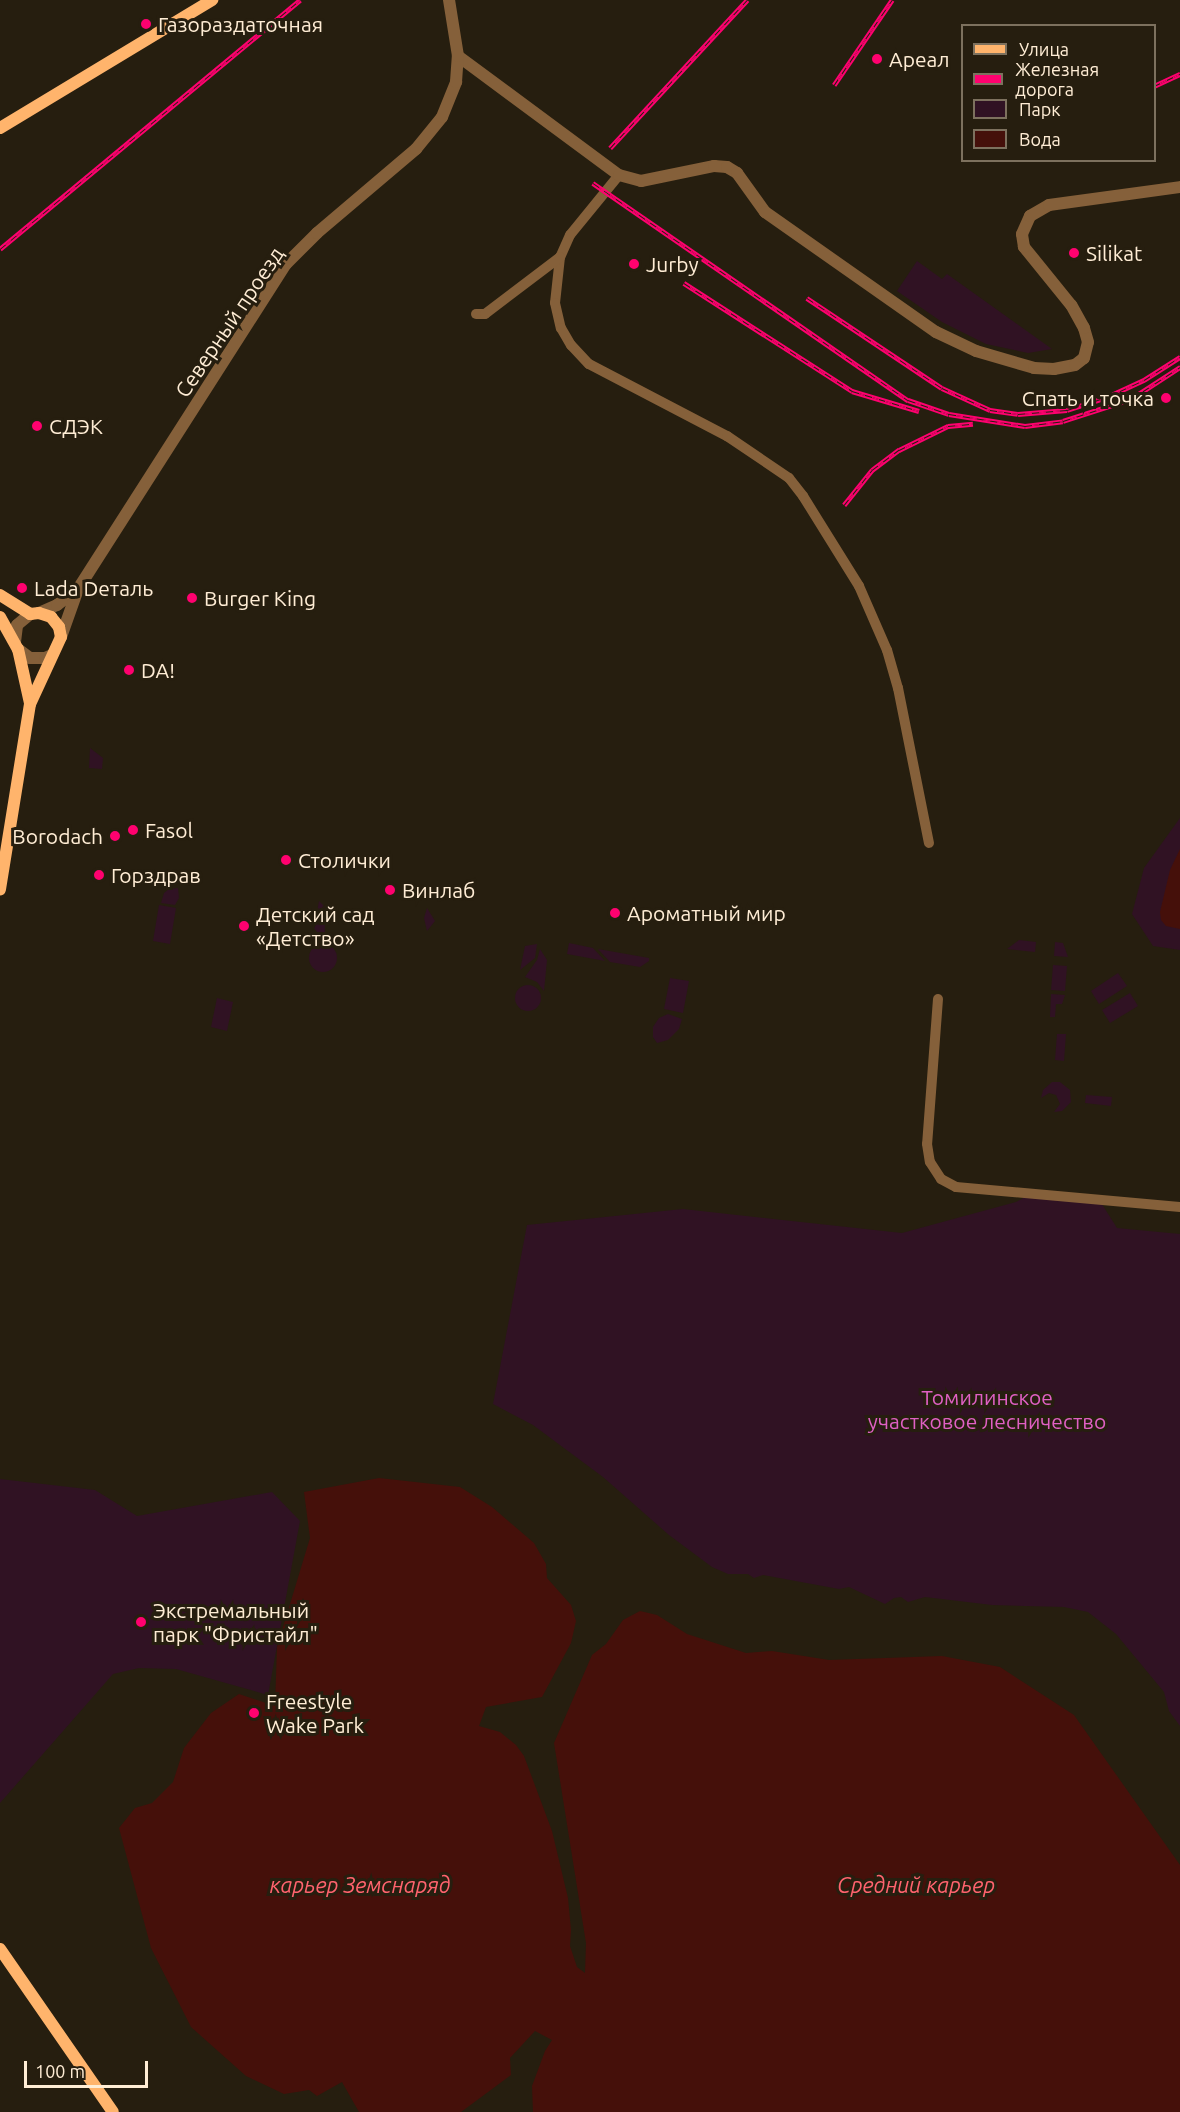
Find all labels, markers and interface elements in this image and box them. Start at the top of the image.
place label: Газораздаточная [158,11,323,37]
marker: Газораздаточная [139,17,153,31]
legend [961,24,1156,162]
text: Улица [1019,39,1069,59]
place label: Ареал [889,46,950,72]
marker: Ареал [870,52,884,66]
text: Железная дорога [1015,59,1099,99]
text: Парк [1019,99,1060,119]
text: Вода [1019,129,1061,149]
place label: Silikat [1086,240,1142,266]
street label: Северный проезд [169,242,289,402]
marker: Silikat [1067,246,1081,260]
place label: Jurby [646,251,699,277]
marker: Jurby [627,257,641,271]
place label: Спать и точка [1022,385,1154,411]
marker: Спать и точка [1159,391,1173,405]
place label: СДЭК [49,413,103,439]
marker: СДЭК [30,419,44,433]
place label: Lada Dеталь [34,575,153,601]
marker: Lada Dеталь [15,581,29,595]
place label: Burger King [204,585,316,611]
marker: Burger King [185,591,199,605]
place label: DA! [141,657,175,683]
marker: DA! [122,663,136,677]
place label: Fasol [145,817,193,843]
place label: Borodach [12,823,103,849]
marker: Fasol [126,823,140,837]
marker: Borodach [108,829,122,843]
place label: Столички [298,847,391,873]
marker: Столички [279,853,293,867]
place label: Горздрав [111,862,201,888]
marker: Горздрав [92,868,106,882]
place label: Винлаб [402,877,475,903]
marker: Винлаб [383,883,397,897]
place label: Ароматный мир [627,900,786,926]
place label: Детский сад «Детство» [256,901,375,951]
marker: Ароматный мир [608,906,622,920]
marker: Детский сад «Детство» [237,919,251,933]
park label: Томилинское участковое лесничество [868,1384,1106,1434]
place label: Экстремальный парк "Фристайл" [153,1597,318,1647]
marker: Экстремальный парк "Фристайл" [134,1615,148,1629]
place label: Freestyle Wake Park [266,1688,364,1738]
marker: Freestyle Wake Park [247,1706,261,1720]
water label: карьер Земснаряд [270,1872,450,1898]
water label: Средний карьер [837,1872,995,1898]
scale bar [27,2049,152,2087]
text: 100 m [35,2061,85,2081]

